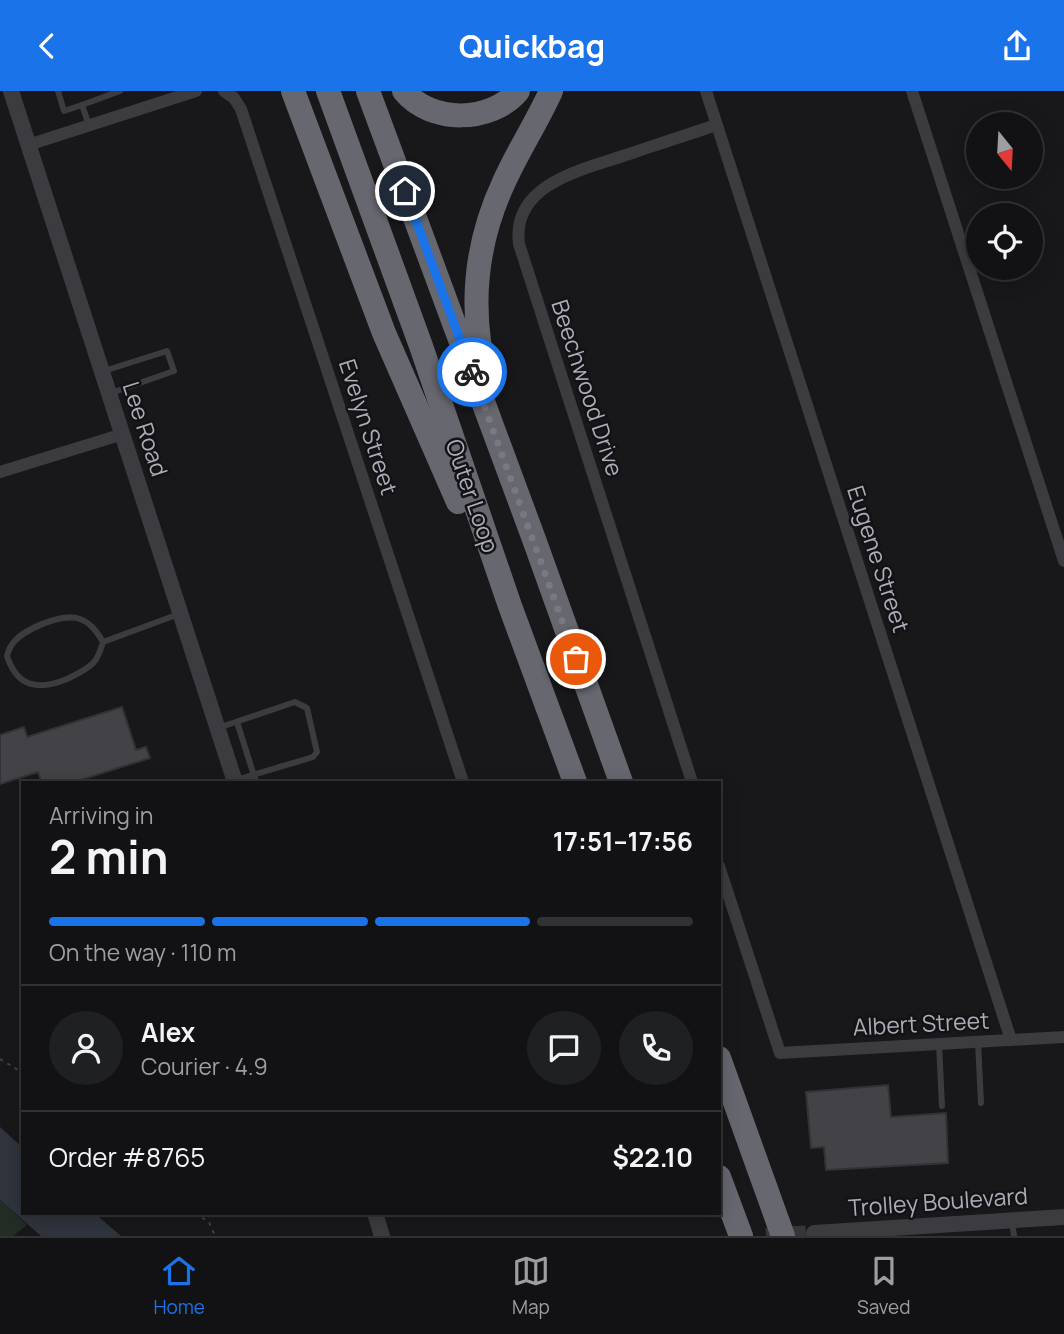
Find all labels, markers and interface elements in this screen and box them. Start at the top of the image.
text: Quickbag [459,24,605,68]
icon: back [28,27,66,65]
icon: share [998,27,1036,65]
north arrow [966,112,1043,189]
map controls [966,112,1043,280]
pin [375,161,435,221]
icon: home [386,172,424,210]
button: locate [966,203,1043,280]
street label: Beechwood Drive [544,295,632,480]
courier [437,337,507,407]
icon: bike [453,353,491,391]
street label: Evelyn Street [332,355,406,499]
street label: Lee Road [116,377,176,480]
street label: Outer Loop [439,435,507,557]
street label: Eugene Street [840,481,918,636]
pin [546,629,606,689]
icon: bag [557,640,595,678]
text: Arriving in [49,799,154,831]
text: 17:51–17:56 [553,823,693,859]
text: 2 min [49,825,169,888]
text: On the way · 110 m [49,936,236,968]
street label: Albert Street [852,1003,990,1043]
button: person [49,1011,123,1085]
button: chat [527,1011,601,1085]
button: phone [619,1011,693,1085]
text: Alex [141,1014,195,1050]
text: Courier · 4.9 [141,1050,268,1082]
text: Order #8765 [49,1139,205,1175]
text: $22.10 [612,1139,693,1175]
street label: Trolley Boulevard [847,1179,1029,1223]
tab: Home [154,1252,205,1320]
tab: Map [512,1252,550,1320]
tab: Saved [857,1252,910,1320]

